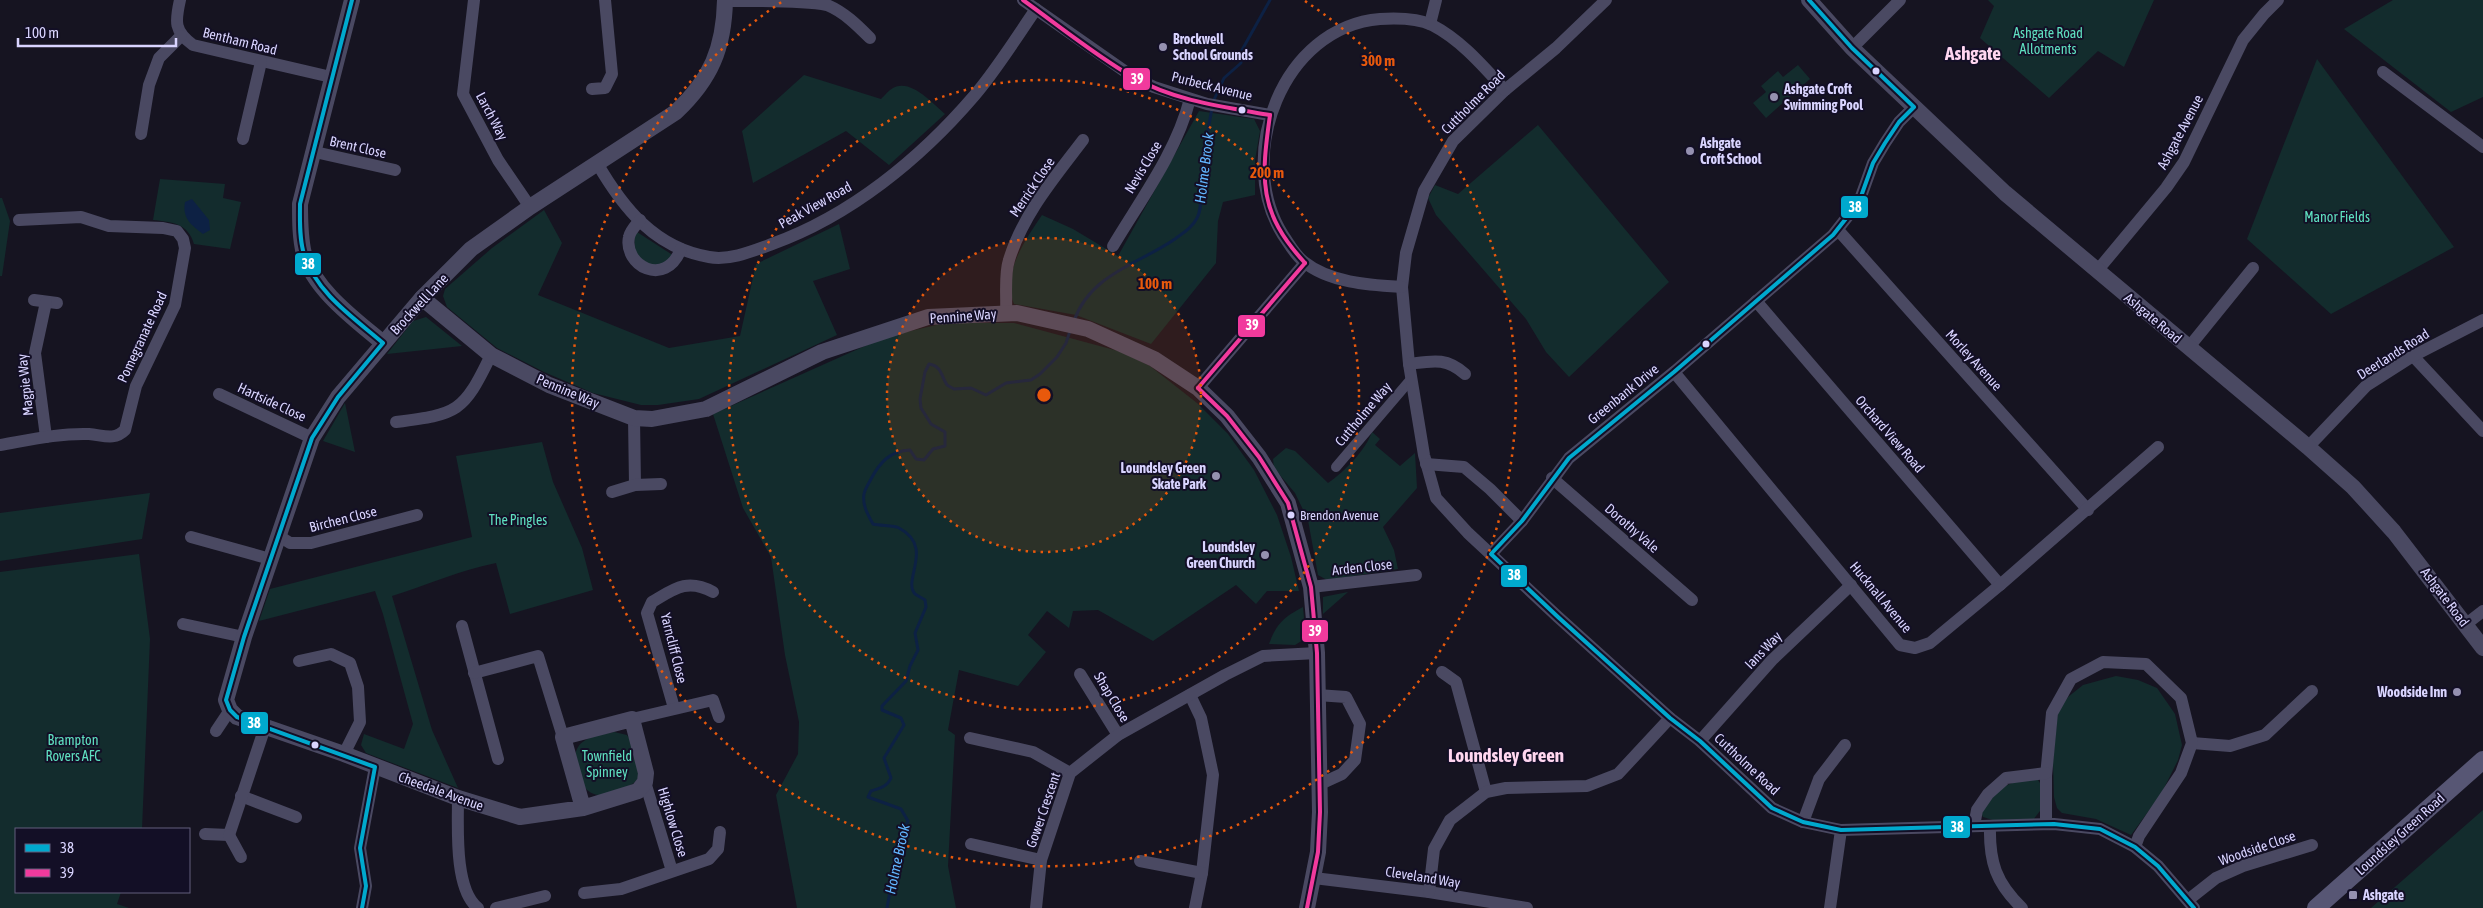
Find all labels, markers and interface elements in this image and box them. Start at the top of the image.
scale bar [18,15,175,47]
text: 100 m [25,24,59,41]
street label: Bentham Road [201,24,279,58]
park label: Ashgate Road Allotments [2013,25,2083,57]
place label: Brockwell School Grounds [1173,31,1253,63]
marker: Brockwell School Grounds [1157,41,1169,53]
district label: Ashgate [1944,42,2001,64]
text: 300 m [1361,52,1395,69]
unlabelled marker [1871,66,1881,76]
line badge: 39 [1122,67,1151,91]
street label: Cuttholme Road [1438,67,1508,137]
street label: Purbeck Avenue [1170,68,1254,104]
text: 39 [1130,71,1144,87]
place label: Ashgate Croft Swimming Pool [1783,81,1863,113]
street label: Larch Way [473,89,511,143]
marker: Ashgate Croft Swimming Pool [1768,91,1780,103]
street label: Ashgate Avenue [2154,92,2206,172]
unlabelled marker [1237,105,1247,115]
water label: Holme Brook [1191,131,1217,204]
street label: Brent Close [328,133,388,161]
place label: Ashgate Croft School [1699,135,1762,167]
street label: Nevis Close [1121,138,1165,196]
marker: Ashgate Croft School [1684,145,1696,157]
street label: Merrick Close [1006,154,1058,220]
text: 200 m [1250,164,1284,181]
street label: Peak View Road [776,178,854,232]
line badge: 38 [1840,195,1869,219]
text: 38 [1848,199,1862,215]
park label: Manor Fields [2304,209,2370,225]
line badge: 38 [294,252,322,276]
text: 38 [301,256,315,272]
street label: Brockwell Lane [387,270,451,338]
text: 100 m [1138,275,1172,292]
street label: Pomegranate Road [114,289,170,385]
street label: Ashgate Road [2121,289,2185,347]
street label: Pennine Way [929,306,997,326]
line badge: 39 [1237,314,1266,338]
text: 39 [1245,317,1259,333]
street label: Morley Avenue [1943,326,2005,394]
street label: Deerlands Road [2354,326,2432,382]
unlabelled marker [1701,339,1711,349]
street label: Magpie Way [14,353,36,417]
street label: Greenbank Drive [1584,361,1662,427]
street label: Pennine Way [534,371,602,412]
street label: Hartside Close [235,379,309,425]
street label: Cuttholme Way [1332,379,1395,449]
centre of rings [1035,386,1053,404]
street label: Orchard View Road [1852,392,1928,476]
place label: Loundsley Green Skate Park [1120,460,1207,492]
marker: Loundsley Green Skate Park [1210,470,1222,482]
street label: Dorothy Vale [1602,500,1662,556]
street label: Birchen Close [308,503,378,535]
place label: Brendon Avenue [1300,508,1379,523]
marker: Brendon Avenue [1286,510,1296,520]
park label: The Pingles [489,512,547,528]
place label: Loundsley Green Church [1186,539,1255,571]
marker: Loundsley Green Church [1259,549,1271,561]
street label: Arden Close [1331,556,1393,578]
street label: Hucknall Avenue [1847,558,1915,636]
line badge: 38 [1500,564,1528,588]
street label: Ashgate Road [2418,564,2472,630]
text: 38 [1507,567,1521,583]
street label: Yarncliff Close [658,611,690,685]
line badge: 39 [1301,619,1329,643]
text: 39 [1308,623,1322,639]
street label: Ians Way [1741,628,1785,672]
street label: Shap Close [1091,669,1133,725]
place label: Woodside Inn [2376,684,2447,700]
marker: Woodside Inn [2451,686,2463,698]
line badge: 38 [240,711,269,735]
text: 38 [247,715,261,731]
street label: Cuttholme Road [1711,730,1783,798]
park label: Brampton Rovers AFC [45,732,101,764]
unlabelled marker [310,740,320,750]
district label: Loundsley Green [1448,744,1564,766]
park label: Townfield Spinney [582,748,632,780]
street label: Cheedale Avenue [396,768,486,814]
street label: Gower Crescent [1023,770,1063,850]
street label: Highlow Close [655,785,691,859]
street label: Loundsley Green Road [2352,790,2448,878]
line badge: 38 [1942,815,1971,839]
text: 38 [1950,819,1964,835]
water label: Holme Brook [881,822,913,896]
street label: Woodside Close [2216,827,2298,869]
legend [15,828,190,893]
text: 38 [60,839,74,856]
street label: Cleveland Way [1384,863,1462,891]
text: 39 [60,864,74,881]
place label: Ashgate [2362,887,2404,903]
marker: Ashgate [2347,889,2359,901]

